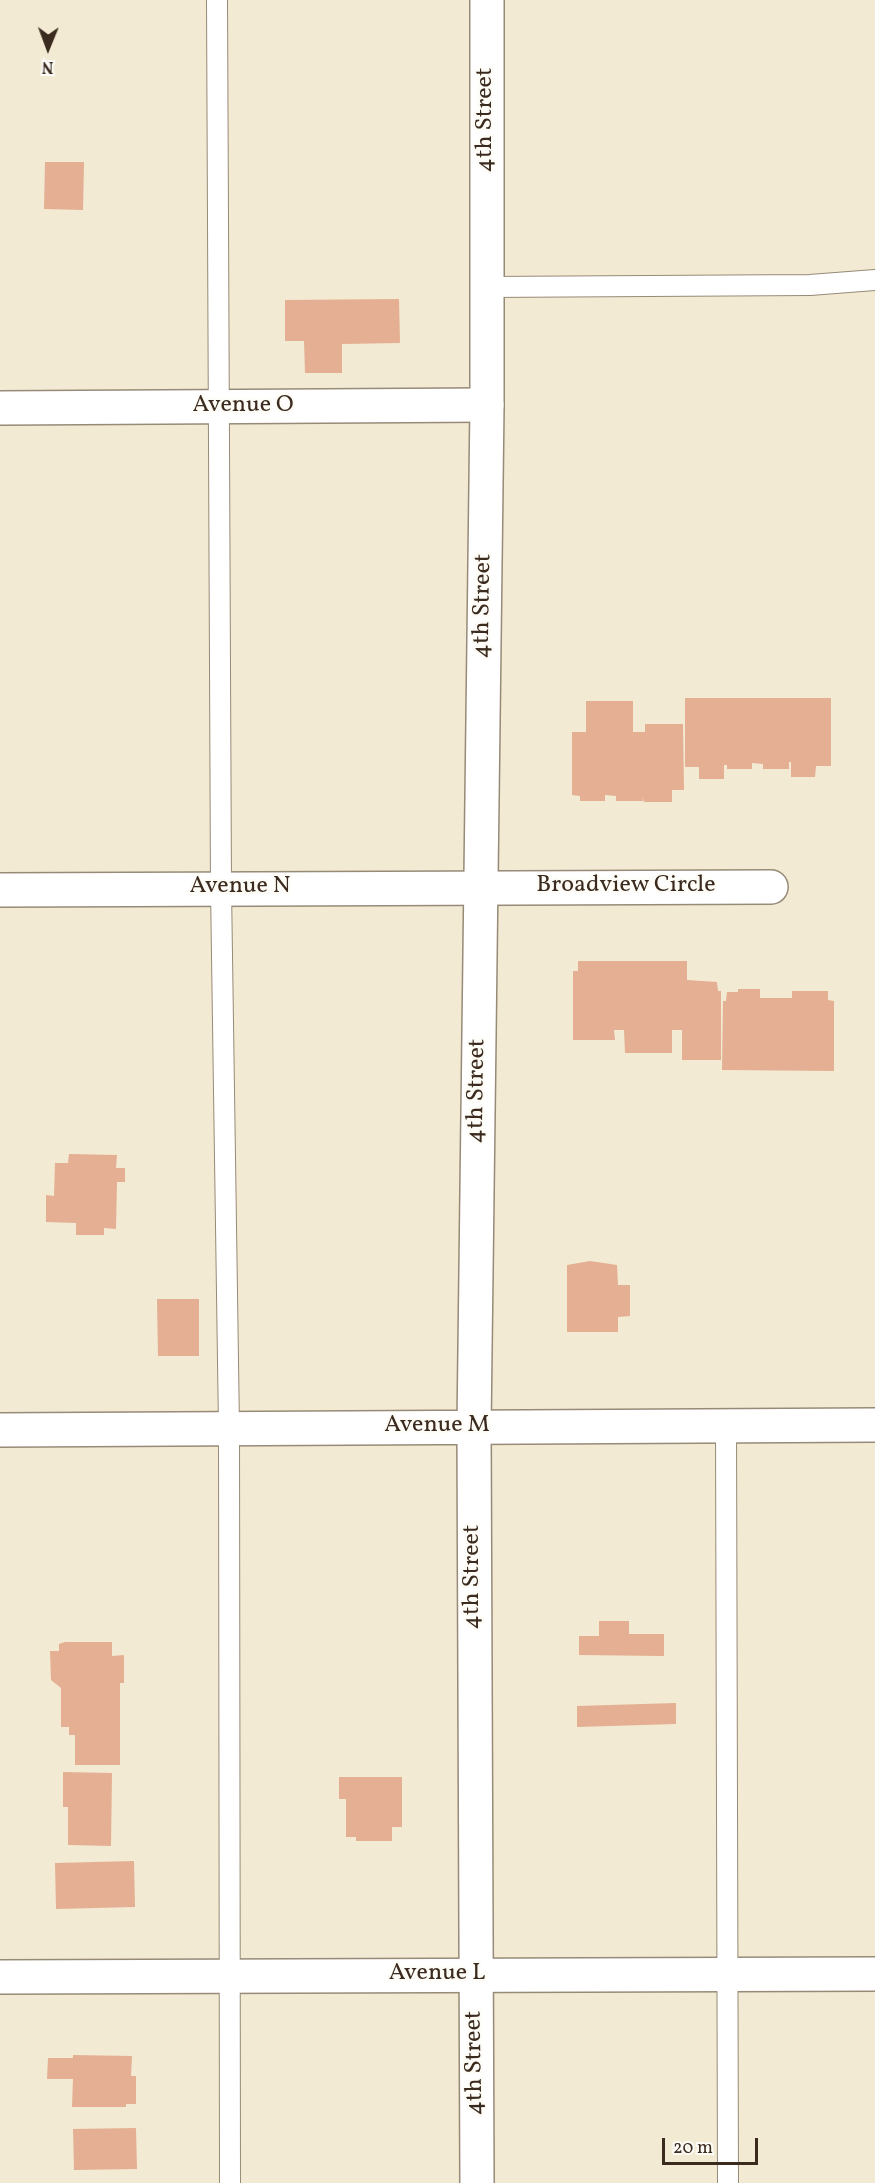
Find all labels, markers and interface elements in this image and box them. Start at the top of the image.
north arrow [18,18,78,78]
text: N [42,55,54,77]
street label: 4th Street [473,68,501,172]
street label: Avenue O [193,393,293,421]
street label: 4th Street [469,553,499,659]
street label: Broadview Circle [536,873,716,901]
street label: Avenue N [189,874,291,902]
street label: 4th Street [463,1038,493,1144]
street label: Avenue M [384,1413,490,1441]
street label: 4th Street [460,1525,488,1629]
street label: Avenue L [389,1961,485,1989]
street label: 4th Street [461,2010,491,2116]
scale bar [665,2126,761,2164]
text: 20 m [673,2136,713,2161]

